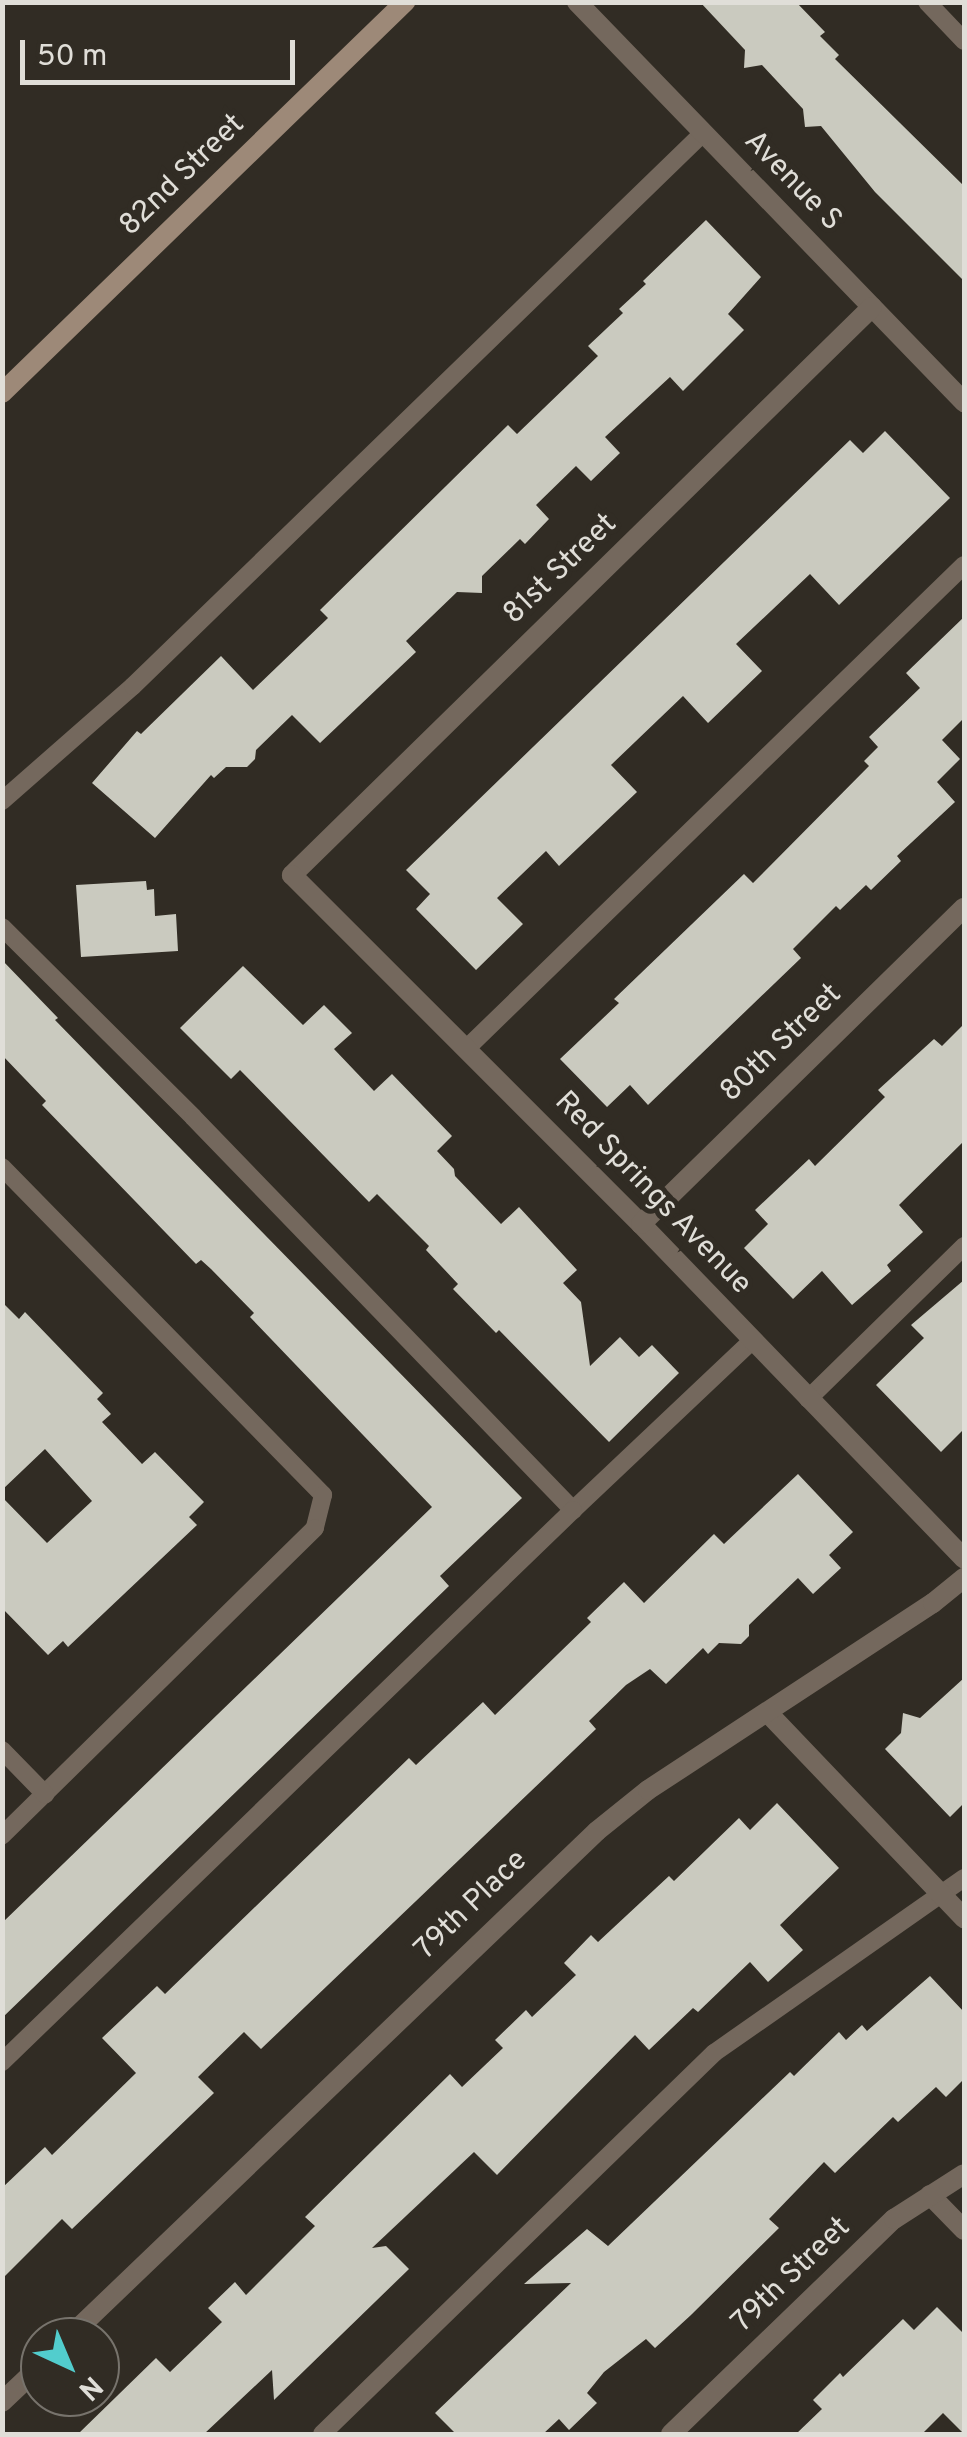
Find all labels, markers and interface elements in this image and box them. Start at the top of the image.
scale bar [25,20,300,82]
text: 50 m [37,39,107,76]
street label: 82nd Street [113,108,253,244]
street label: Avenue S [736,124,848,240]
street label: 81st Street [497,507,625,633]
street label: 80th Street [714,977,850,1111]
street label: Red Springs Avenue [546,1085,758,1303]
street label: 79th Place [408,1844,536,1968]
street label: 79th Street [725,2211,859,2341]
north arrow [20,2317,120,2417]
text: N [70,2367,109,2407]

